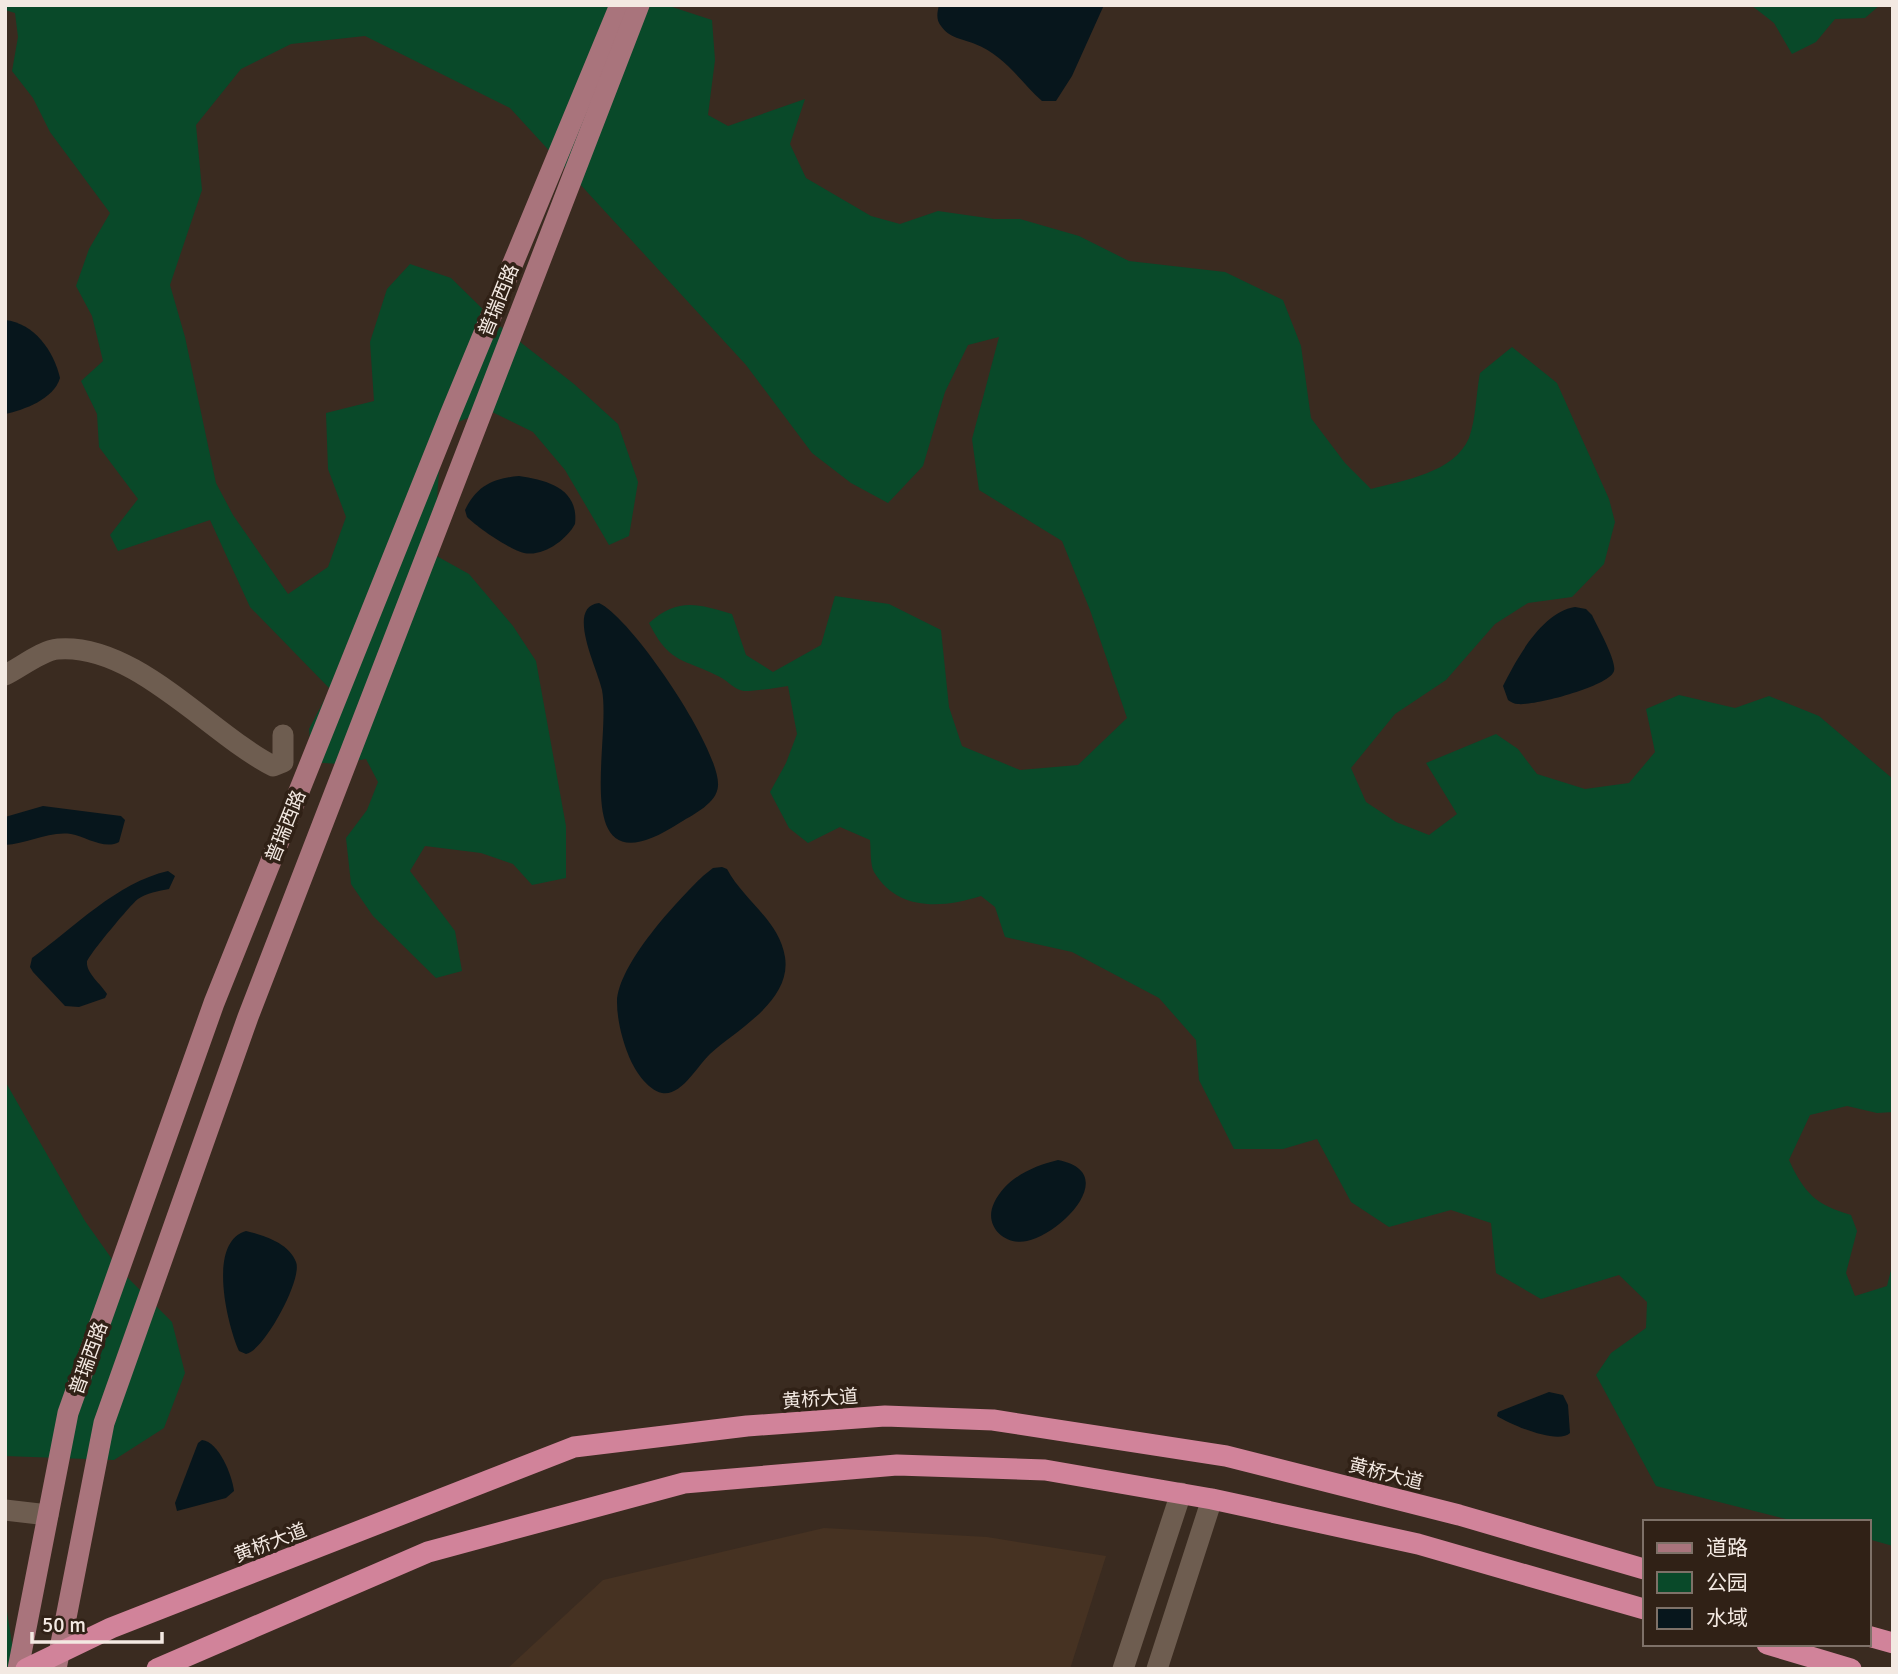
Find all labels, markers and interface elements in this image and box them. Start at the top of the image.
street label: 普瑞西路 [474,261,524,340]
street label: 普瑞西路 [261,787,311,866]
street label: 普瑞西路 [65,1319,113,1398]
street label: 黄桥大道 [781,1384,859,1414]
street label: 黄桥大道 [1346,1453,1426,1495]
street label: 黄桥大道 [231,1518,310,1568]
legend [1643,1520,1870,1646]
text: 道路 [1706,1535,1748,1561]
text: 公园 [1706,1570,1748,1596]
scale bar [32,1600,161,1644]
text: 水域 [1706,1605,1748,1631]
text: 50 m [42,1612,86,1638]

